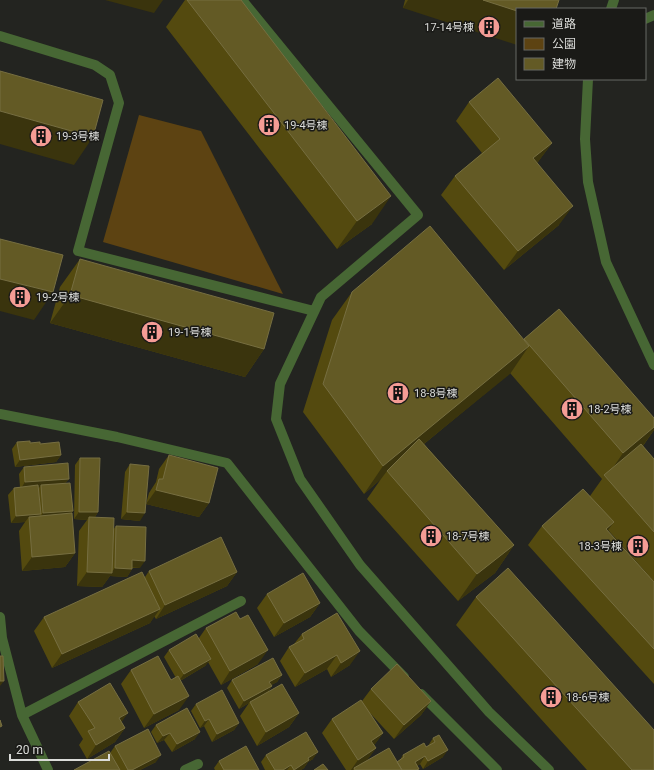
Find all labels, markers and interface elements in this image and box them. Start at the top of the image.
legend [516,8,646,80]
building icon: 17-14号棟 [476,14,502,40]
text: 道路 [552,17,576,31]
place label: 17-14号棟 [424,21,474,34]
text: 公園 [552,37,576,51]
text: 建物 [552,57,576,71]
building icon: 19-4号棟 [256,112,282,138]
place label: 19-4号棟 [284,119,328,132]
building icon: 19-3号棟 [28,123,54,149]
place label: 19-3号棟 [56,130,100,143]
building icon: 19-2号棟 [7,284,33,310]
place label: 19-2号棟 [36,291,80,304]
building icon: 19-1号棟 [139,319,165,345]
place label: 19-1号棟 [168,326,212,339]
building icon: 18-8号棟 [385,380,411,406]
place label: 18-8号棟 [414,387,458,400]
building icon: 18-2号棟 [559,396,585,422]
place label: 18-2号棟 [588,403,632,416]
building icon: 18-7号棟 [418,523,444,549]
place label: 18-7号棟 [446,530,490,543]
building icon: 18-3号棟 [625,533,651,559]
place label: 18-3号棟 [578,540,622,553]
building icon: 18-6号棟 [538,684,564,710]
place label: 18-6号棟 [566,691,610,704]
scale bar [10,736,109,762]
text: 20 m [16,743,43,757]

